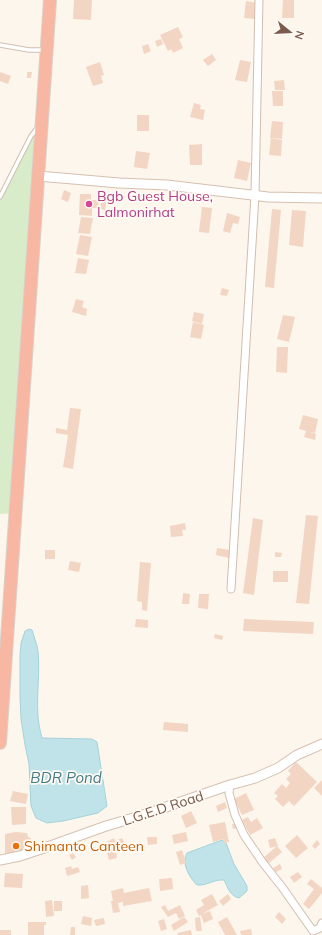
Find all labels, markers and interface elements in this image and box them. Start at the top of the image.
north arrow [270,12,310,52]
text: N [292,29,307,41]
place label: Bgb Guest House, Lalmonirhat [97,187,213,221]
marker: Bgb Guest House, Lalmonirhat [84,199,94,209]
water label: BDR Pond [30,768,102,787]
street label: L.G.E.D Road [120,786,206,830]
place label: Shimanto Canteen [24,837,144,855]
marker: Shimanto Canteen [11,841,21,851]

